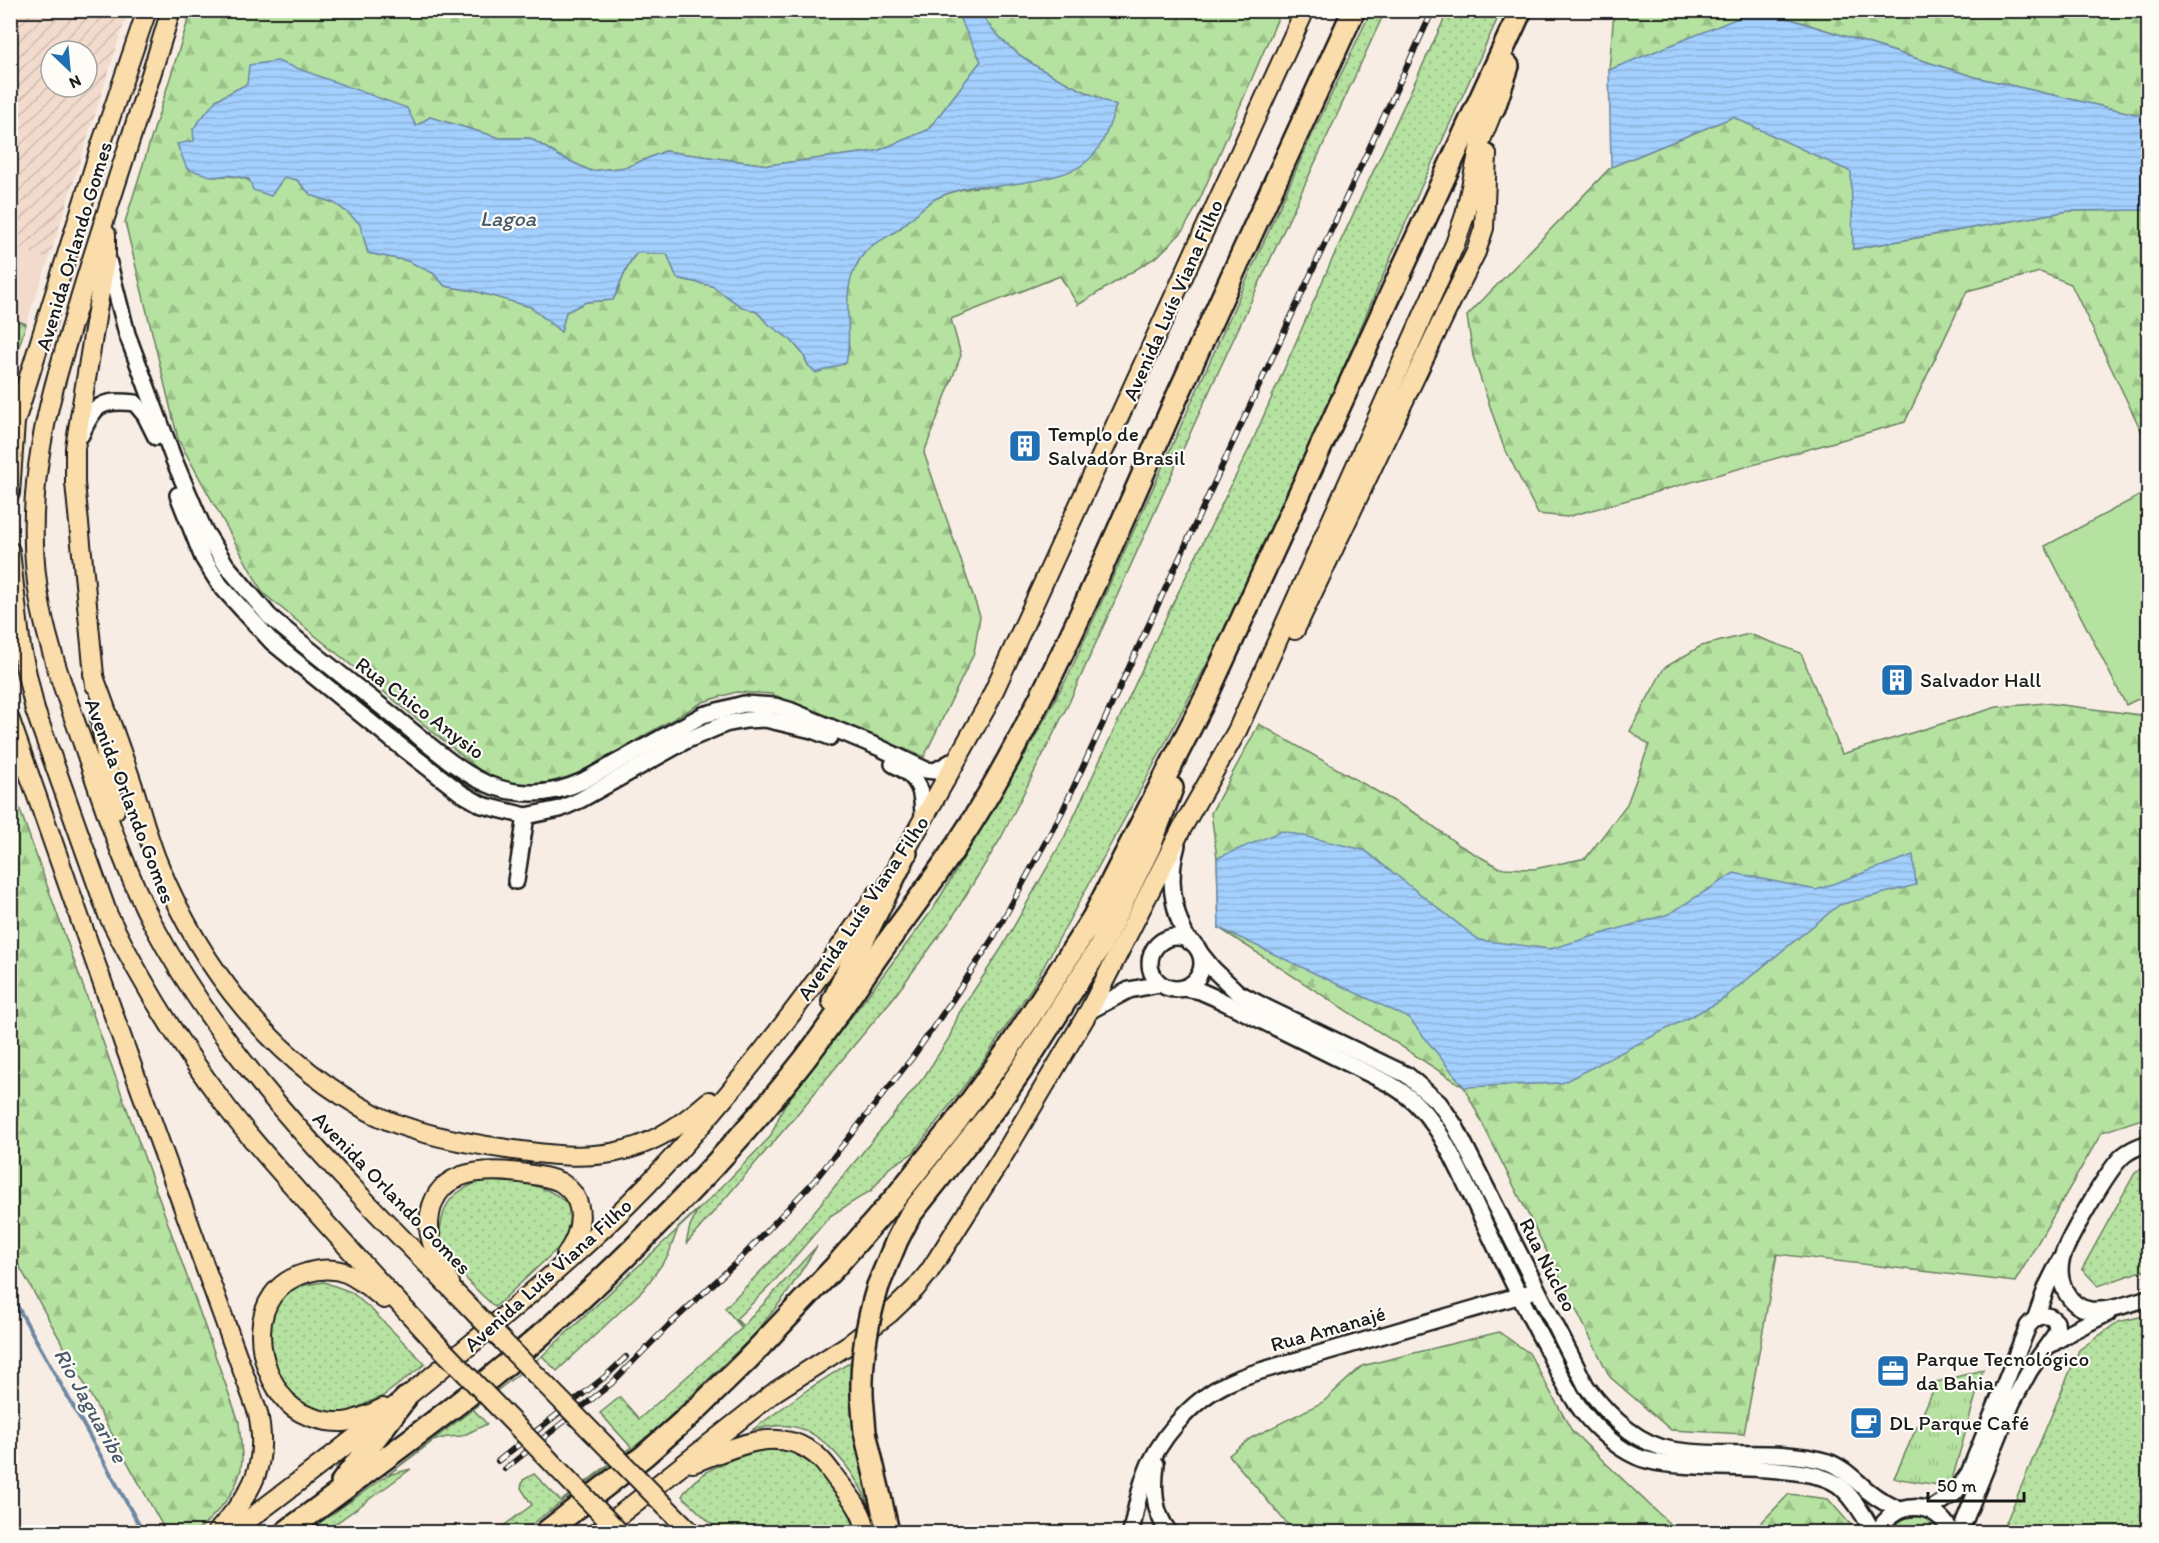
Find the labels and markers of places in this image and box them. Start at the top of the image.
place label: Templo de Salvador Brasil [1048,421,1185,470]
building icon: Templo de Salvador Brasil [1007,428,1043,464]
building icon: Salvador Hall [1879,662,1915,698]
place label: Salvador Hall [1920,667,2041,692]
place label: Parque Tecnológico da Bahia [1916,1346,2089,1395]
office icon: Parque Tecnológico da Bahia [1875,1353,1911,1389]
cafe icon: DL Parque Café [1848,1405,1884,1441]
place label: DL Parque Café [1889,1410,2029,1435]

